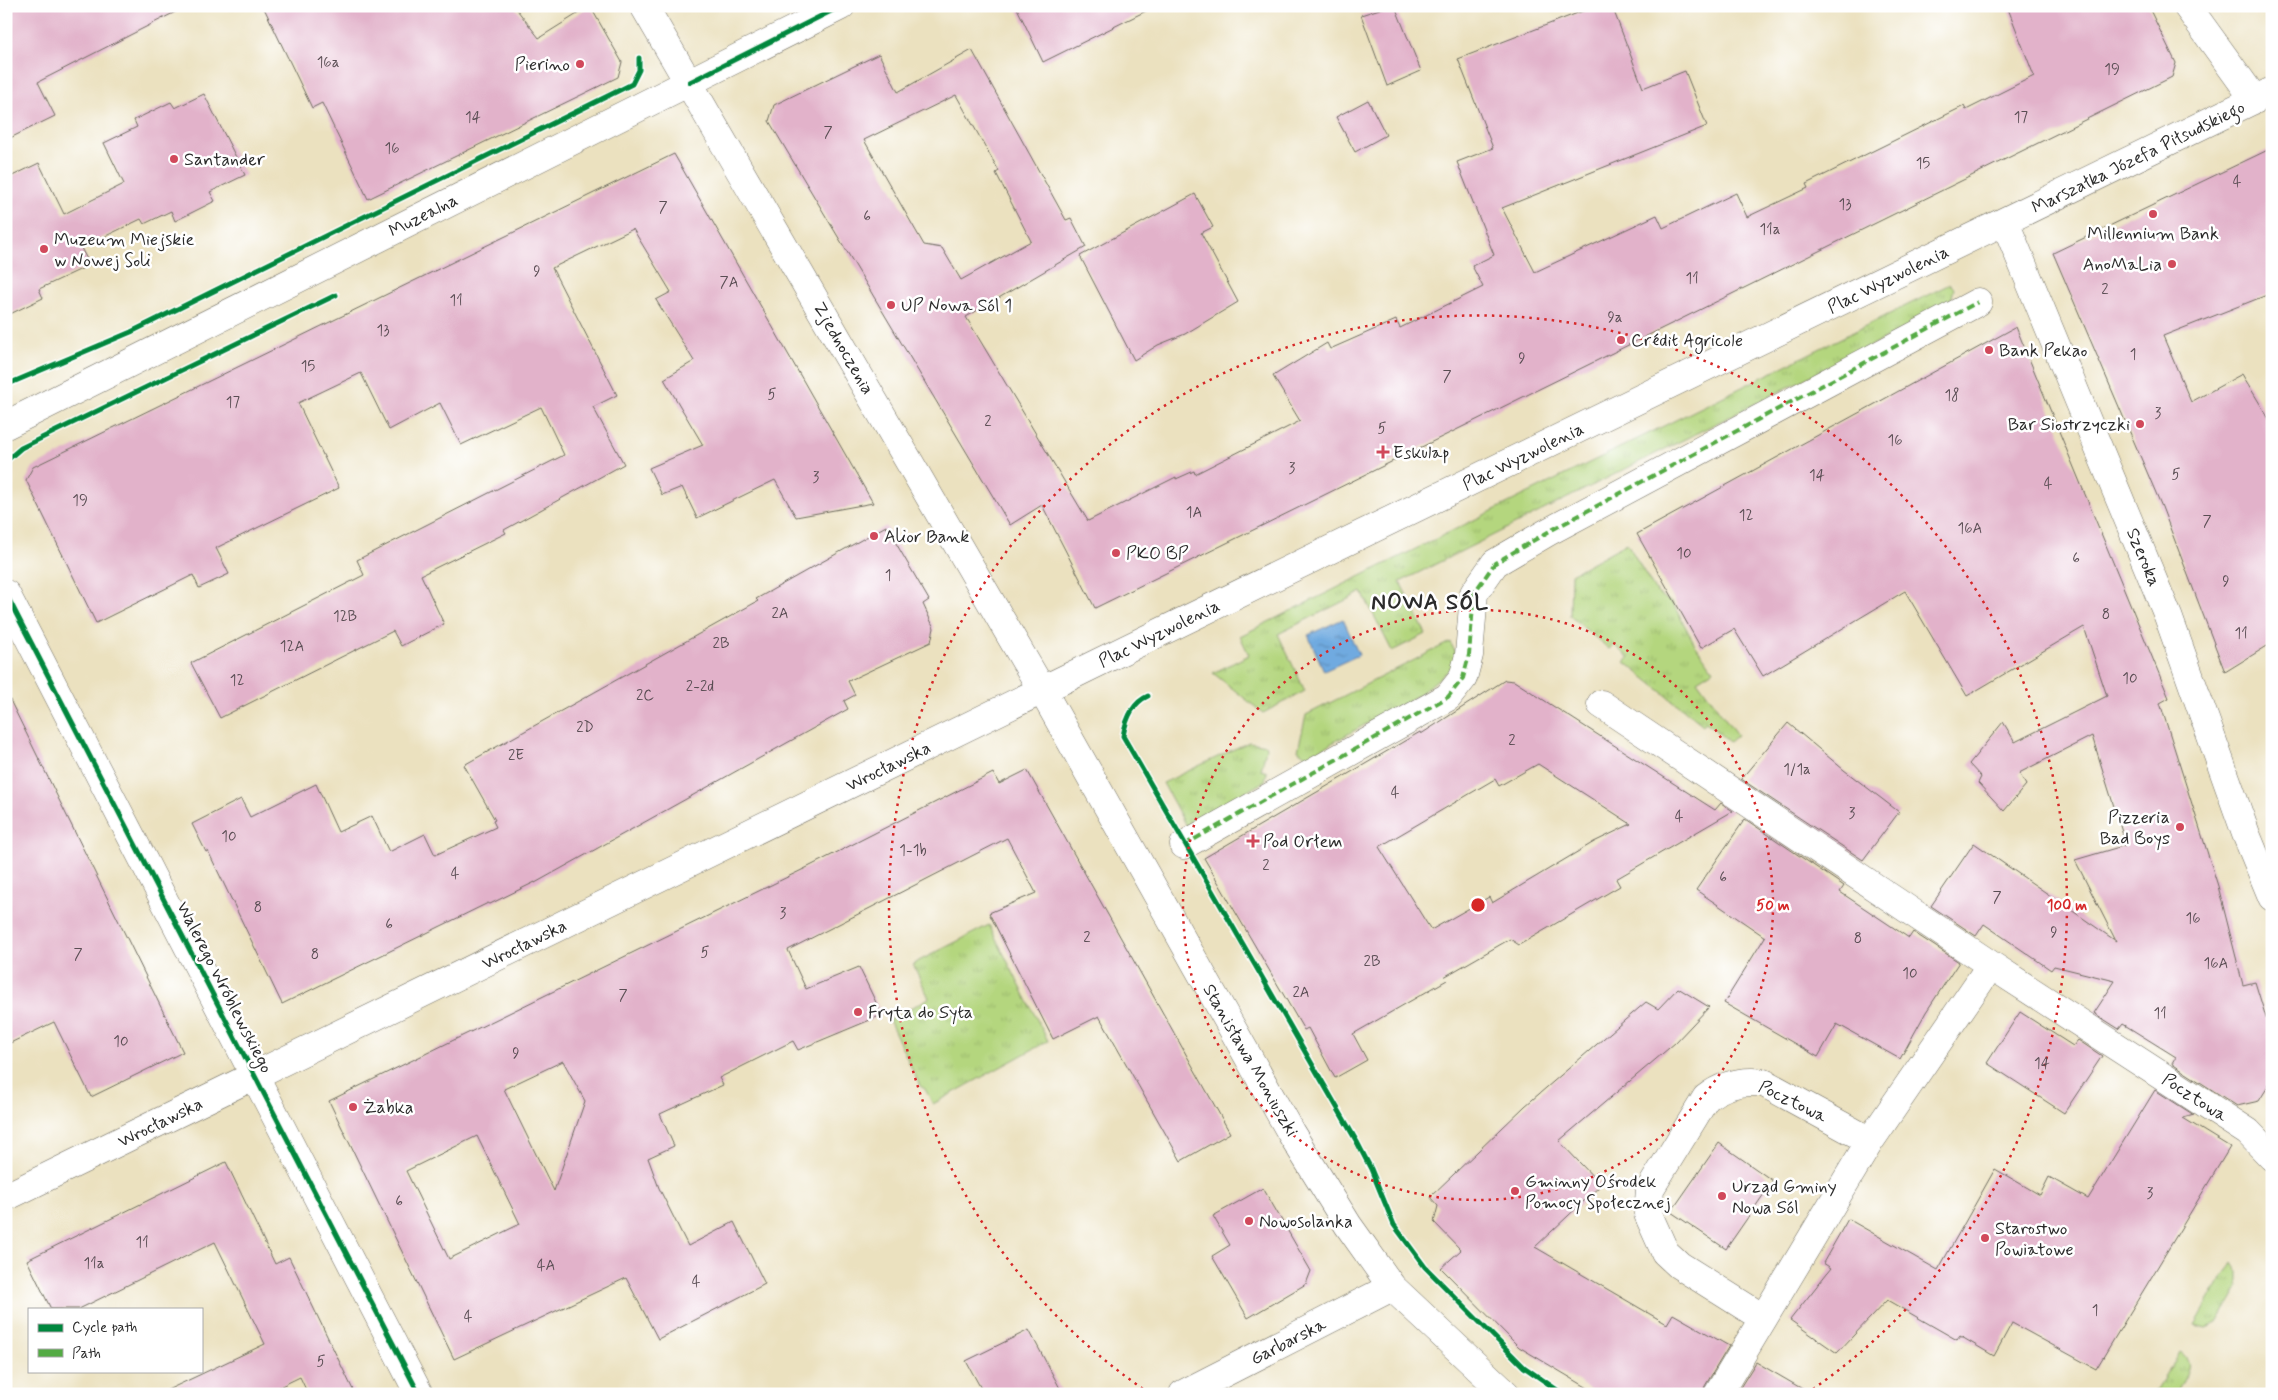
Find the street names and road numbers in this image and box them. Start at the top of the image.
street label: Marszałka Józefa Piłsudskiego [2028,96,2250,222]
street label: Muzealna [385,188,462,243]
street label: Plac Wyzwolenia [1824,240,1953,320]
street label: Zjednoczenia [807,298,879,399]
street label: Plac Wyzwolenia [1459,417,1588,497]
street label: Szeroka [2120,524,2166,590]
street label: Plac Wyzwolenia [1095,594,1224,674]
street label: Wrocławska [842,736,935,798]
street label: Walerego Wróblewskiego [169,897,278,1078]
street label: Wrocławska [478,914,571,976]
street label: Stanisława Moniuszki [1197,980,1304,1141]
street label: Pocztowa [2157,1068,2232,1128]
street label: Pocztowa [1754,1075,1831,1129]
street label: Wrocławska [114,1092,207,1154]
street label: Garbarska [1247,1313,1330,1371]

